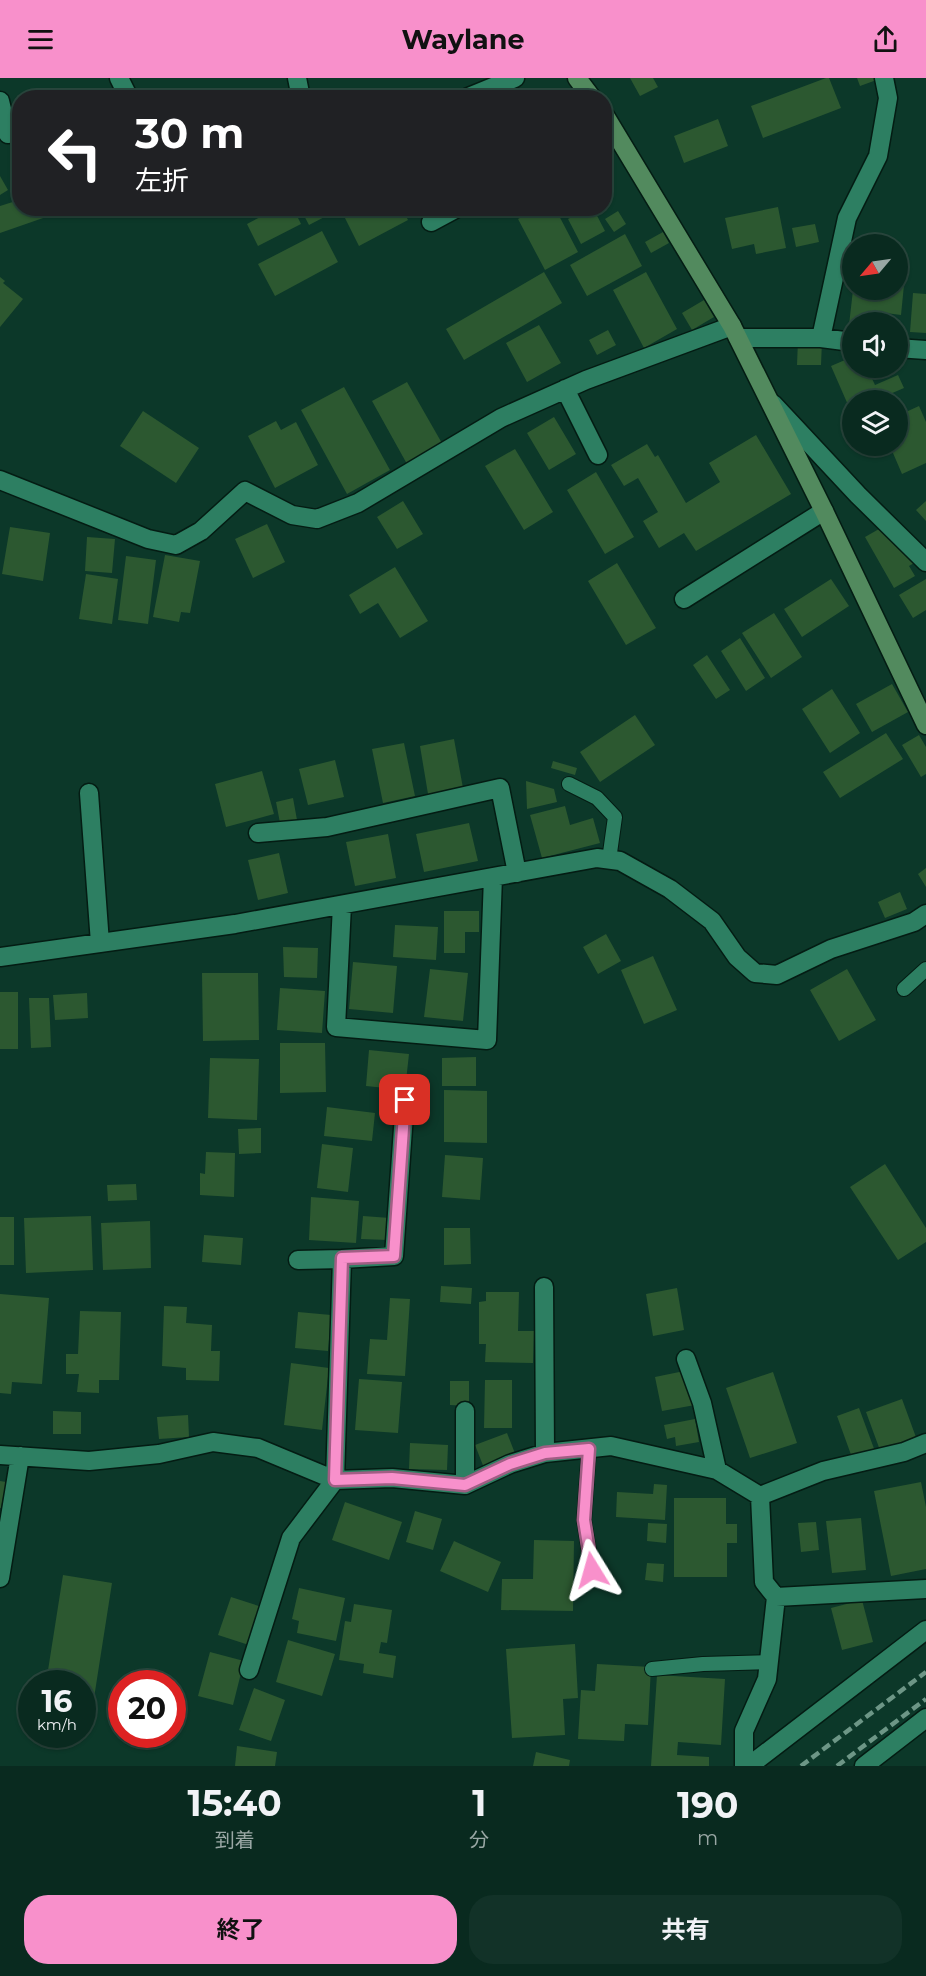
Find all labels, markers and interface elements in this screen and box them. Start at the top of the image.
icon: menu [24,23,57,56]
text: Waylane [401,23,525,56]
icon: share [869,23,902,56]
text: 30 m [135,107,244,159]
icon: left [36,114,114,192]
text: 左折 [135,164,189,197]
north arrow [842,234,908,300]
map controls [842,234,908,456]
button: sound [842,312,908,378]
button: layers [842,390,908,456]
pin [379,1074,430,1125]
icon: arrive [388,1083,421,1116]
position arrow [560,1538,624,1602]
speed limit sign: 20 [108,1670,186,1748]
text: 16 [42,1683,72,1720]
text: km/h [37,1715,77,1734]
text: 15:40 [188,1781,282,1825]
text: 1 [472,1781,486,1825]
text: 190 [677,1783,738,1827]
text: m [697,1826,718,1850]
text: 到着 [215,1828,255,1852]
text: 分 [469,1828,489,1852]
button: 終了 [24,1895,457,1964]
button: 共有 [469,1895,902,1964]

